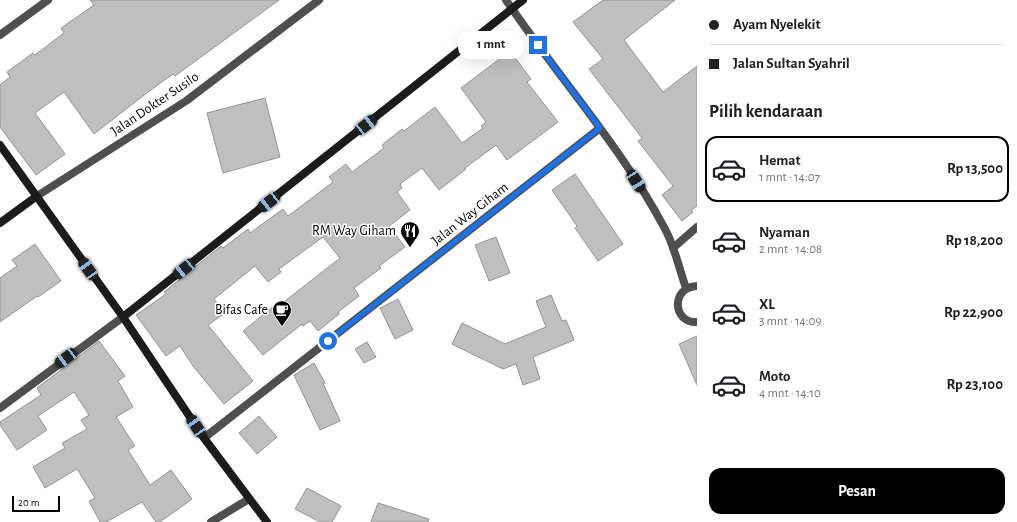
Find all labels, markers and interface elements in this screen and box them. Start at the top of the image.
text: Ayam Nyelekit [733,17,821,32]
callout: 1 mnt [458,31,524,59]
route end [529,36,547,54]
text: 1 mnt [477,38,505,51]
text: Jalan Sultan Syahril [733,56,850,71]
street label: Jalan Dokter Susilo [109,70,201,138]
text: Pilih kendaraan [709,103,823,121]
car [353,113,379,137]
icon: car [711,151,747,187]
text: Hemat [759,153,801,168]
text: Rp 13,500 [947,161,1003,176]
car [624,168,648,194]
text: 1 mnt · 14:07 [759,171,820,184]
street label: Jalan Way Giham [429,180,511,248]
car [256,190,282,214]
restaurant icon: RM Way Giham [399,220,421,248]
icon: car [711,223,747,259]
place label: RM Way Giham [312,224,396,238]
text: Nyaman [759,225,810,240]
text: Rp 18,200 [945,233,1003,248]
text: 2 mnt · 14:08 [759,243,822,256]
car [76,256,100,282]
car [171,257,197,281]
icon: car [711,295,747,331]
text: XL [759,297,775,312]
cafe icon: Bifas Cafe [271,299,293,327]
place label: Bifas Cafe [215,303,268,317]
text: Rp 22,900 [944,305,1003,320]
text: 3 mnt · 14:09 [759,315,822,328]
route start [319,332,337,350]
car [53,346,79,370]
icon: car [711,367,747,403]
text: Moto [759,369,791,384]
text: Rp 23,100 [946,377,1003,392]
text: 4 mnt · 14:10 [759,387,821,400]
car [184,413,208,439]
button: Pesan [709,468,1005,514]
scale bar [12,494,60,513]
text: 20 m [18,497,39,508]

